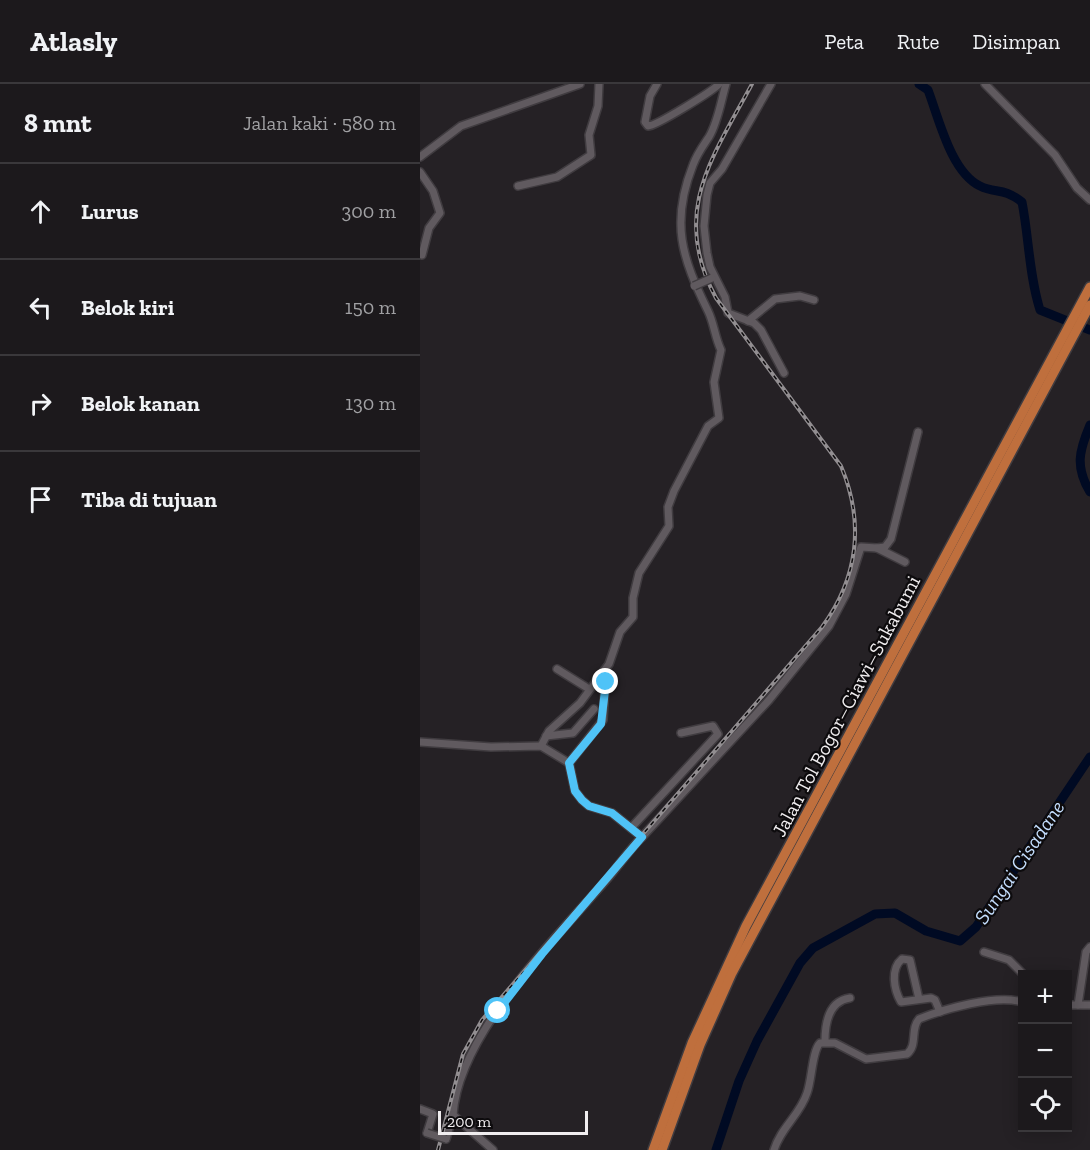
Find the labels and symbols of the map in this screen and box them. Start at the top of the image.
street label: Jalan Tol Bogor–Ciawi–Sukabumi [767,571,925,841]
route end [592,668,618,694]
water label: Sungai Cisadane [968,795,1070,929]
route start [484,997,510,1023]
scale bar [438,1108,588,1136]

